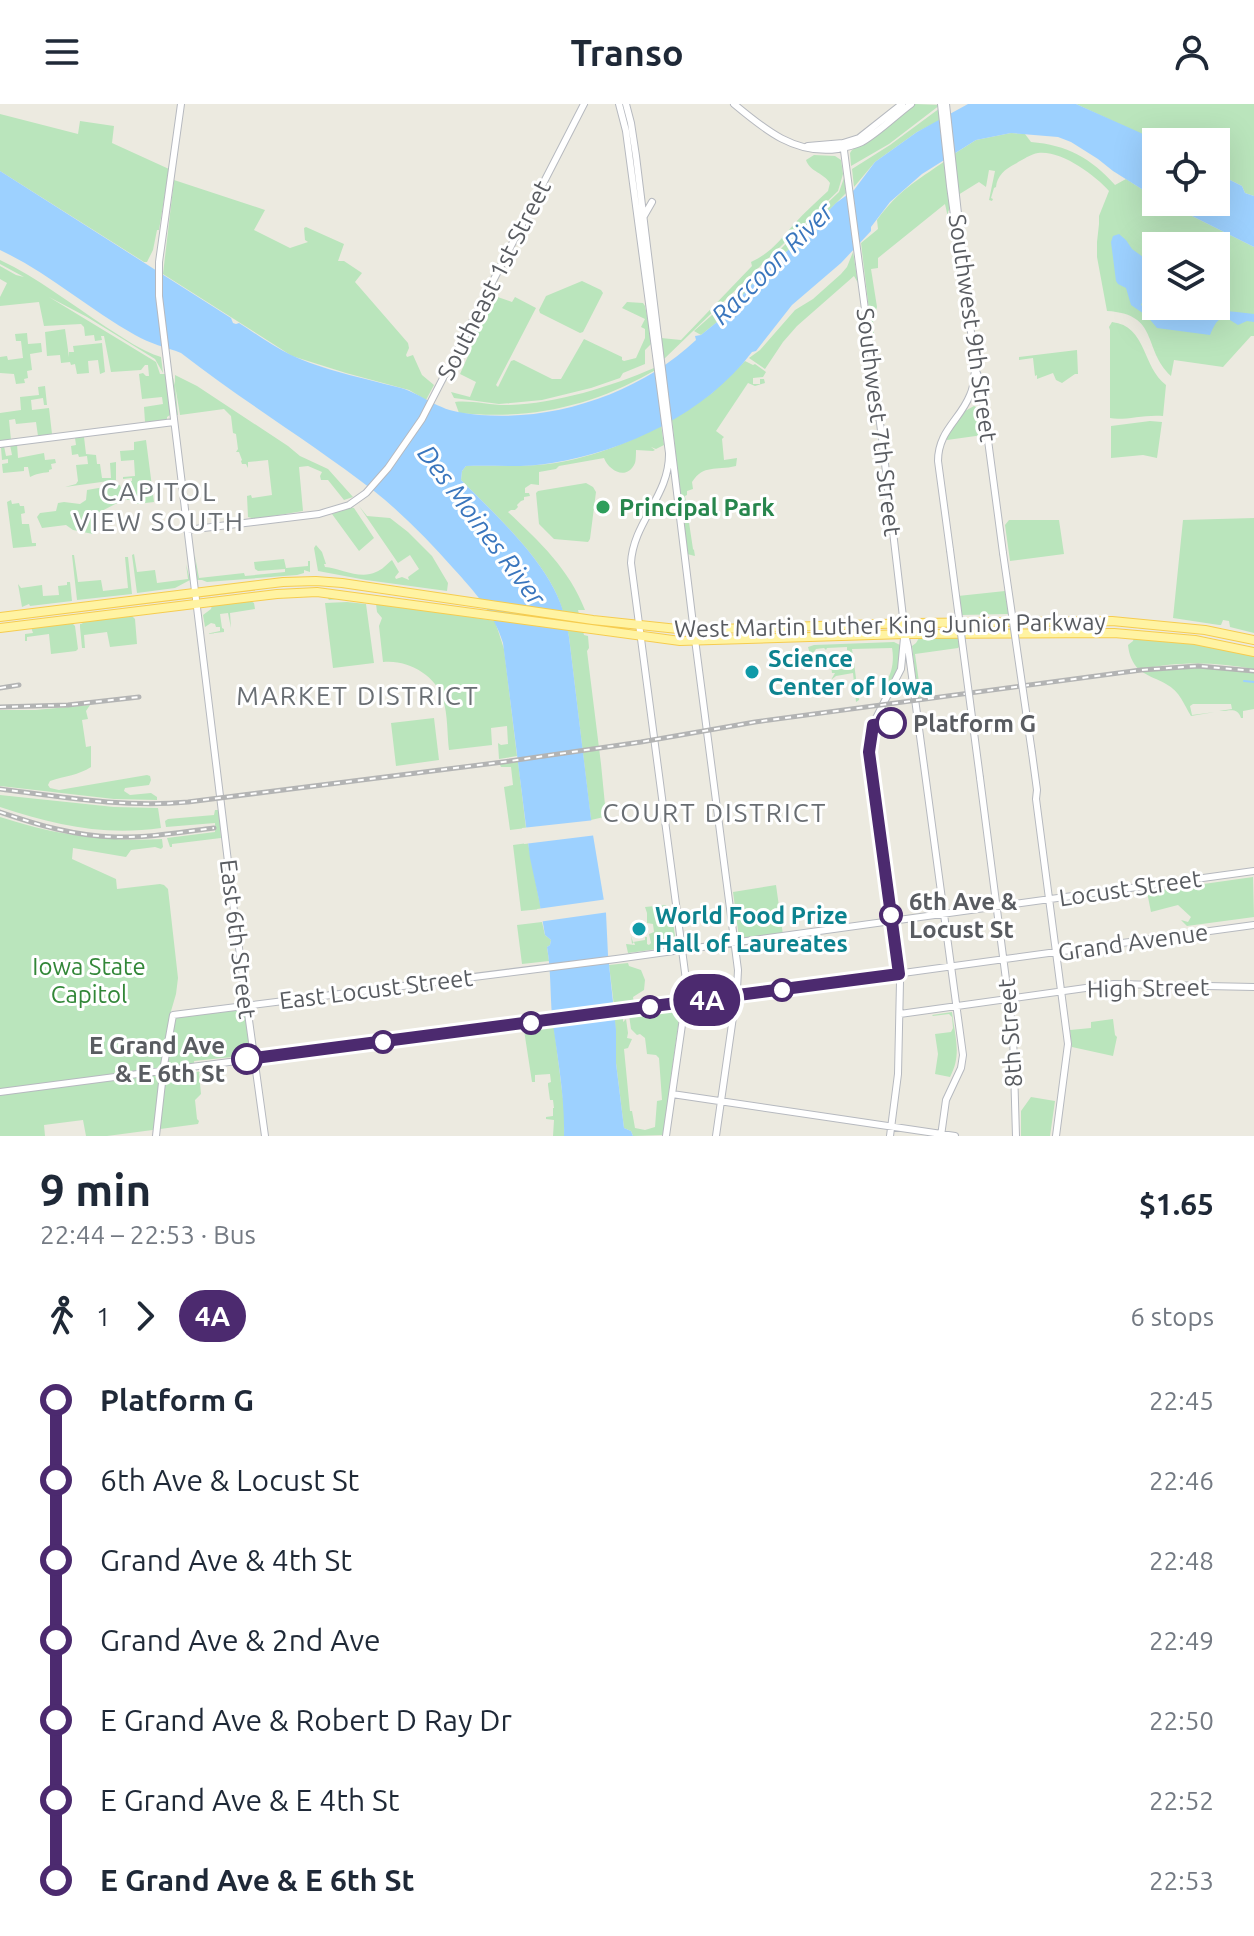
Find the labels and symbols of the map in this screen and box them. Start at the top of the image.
street label: Southeast 1st Street [432,175,556,384]
water label: Raccoon River [705,195,840,330]
street label: Southwest 9th Street [944,212,1002,444]
street label: Southwest 7th Street [852,306,906,538]
water label: Des Moines River [412,439,552,612]
district label: CAPITOL VIEW SOUTH [73,477,245,536]
place label: Principal Park [619,494,775,521]
marker: Principal Park [594,498,612,516]
street label: West Martin Luther King Junior Parkway [674,608,1107,642]
place label: Science Center of Iowa [768,645,933,700]
marker: Science Center of Iowa [743,663,761,681]
district label: MARKET DISTRICT [236,681,480,710]
marker: Platform G [876,708,906,738]
place label: Platform G [913,710,1036,737]
district label: COURT DISTRICT [603,798,827,827]
street label: East 6th Street [215,858,261,1021]
street label: Locust Street [1057,865,1203,911]
place label: 6th Ave & Locust St [909,888,1018,943]
place label: World Food Prize Hall of Laureates [655,902,848,957]
marker: 6th Ave & Locust St [880,904,902,926]
street label: Grand Avenue [1056,918,1210,966]
marker: World Food Prize Hall of Laureates [630,920,648,938]
park label: Iowa State Capitol [32,953,146,1008]
street label: East Locust Street [278,964,475,1014]
street label: High Street [1086,973,1210,1003]
line badge: 4A [671,974,743,1026]
street label: 8th Street [993,977,1027,1088]
unlabelled marker [771,979,793,1001]
unlabelled marker [639,996,661,1018]
unlabelled marker [520,1012,542,1034]
unlabelled marker [372,1031,394,1053]
place label: E Grand Ave & E 6th St [89,1032,225,1087]
marker: E Grand Ave & E 6th St [232,1044,262,1074]

